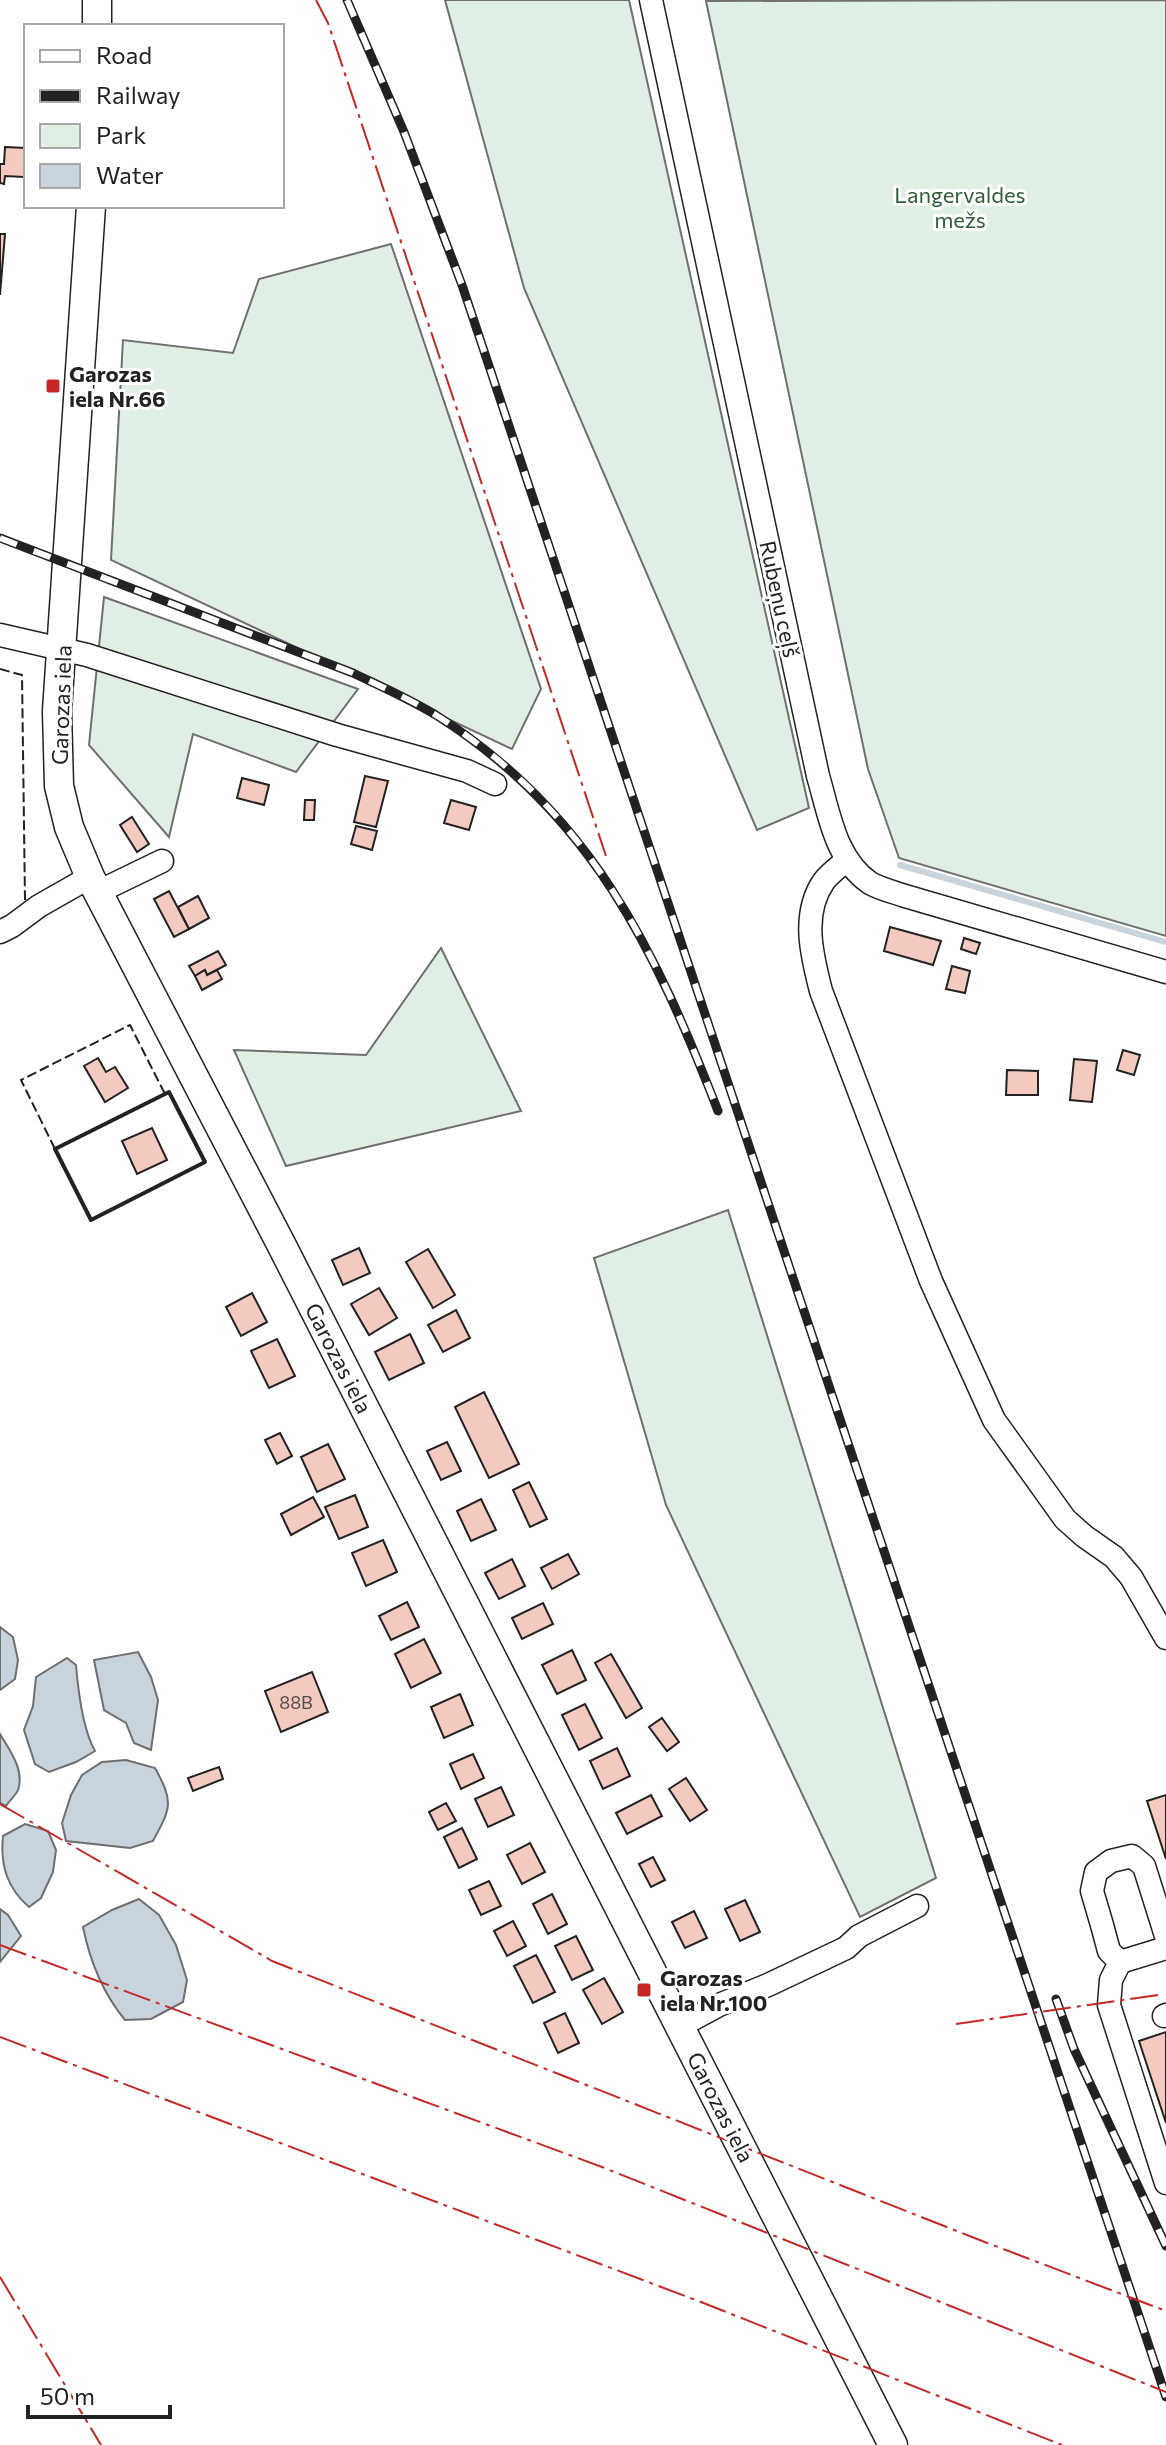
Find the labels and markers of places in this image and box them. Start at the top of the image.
place label: Garozas iela Nr.66 [69,360,166,412]
marker: Garozas iela Nr.66 [44,377,62,395]
place label: Garozas iela Nr.100 [660,1964,767,2016]
marker: Garozas iela Nr.100 [635,1981,653,1999]

